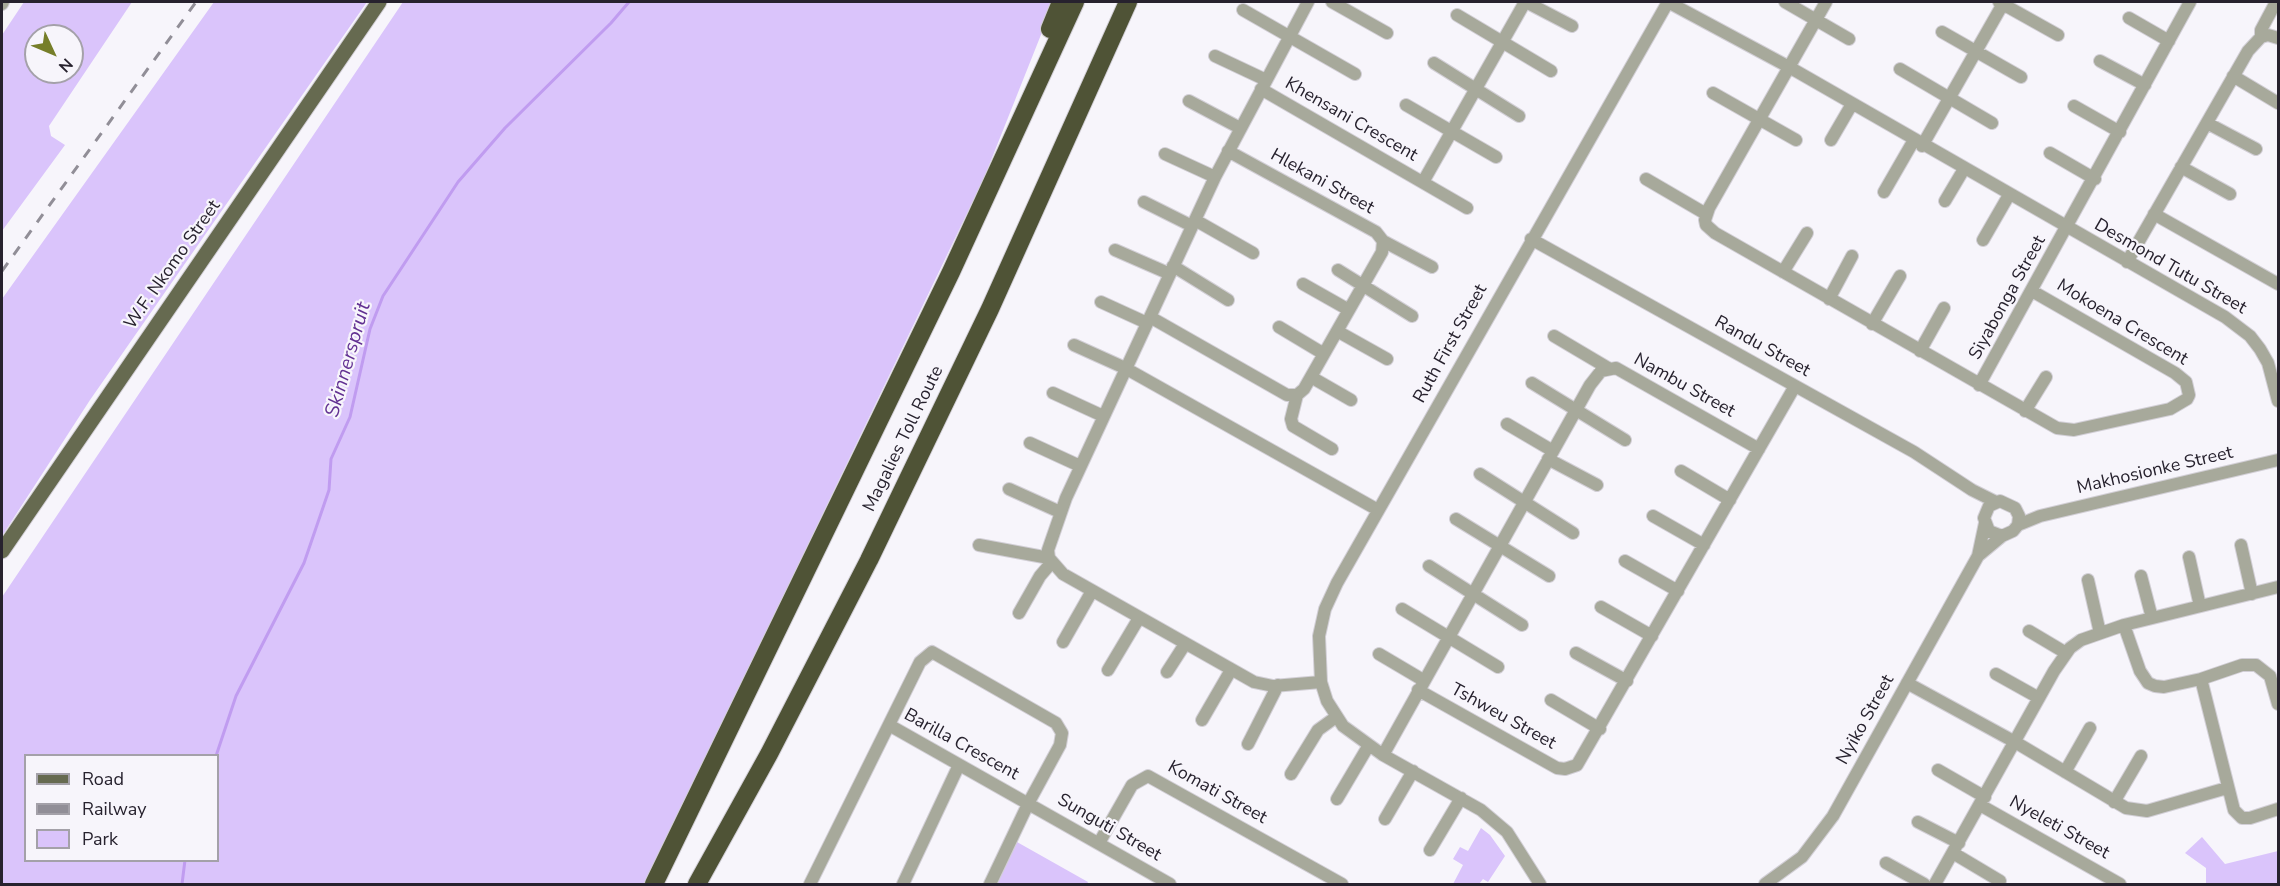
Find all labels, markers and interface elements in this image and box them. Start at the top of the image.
north arrow [24,24,84,84]
text: N [53,53,78,77]
street label: Khensani Crescent [1281,73,1421,167]
street label: Hlekani Street [1266,145,1378,219]
street label: W.F. Nkomo Street [120,196,226,334]
street label: Desmond Tutu Street [2090,215,2250,319]
street label: Siyabonga Street [1965,232,2051,364]
street label: Mokoena Crescent [2053,275,2191,371]
street label: Ruth First Street [1409,281,1493,407]
water label: Skinnerspruit [321,300,377,420]
street label: Randu Street [1710,312,1814,382]
street label: Nambu Street [1630,349,1738,423]
street label: Magalies Toll Route [859,362,949,516]
street label: Makhosionke Street [2075,443,2235,499]
street label: Nyiko Street [1832,671,1900,769]
street label: Tshweu Street [1447,679,1559,755]
street label: Barilla Crescent [900,705,1022,785]
legend [24,754,219,862]
street label: Komati Street [1164,757,1270,829]
text: Road [82,767,124,791]
street label: Sunguti Street [1053,790,1165,866]
street label: Nyeleti Street [2005,792,2113,864]
text: Railway [82,797,147,821]
text: Park [82,827,118,851]

